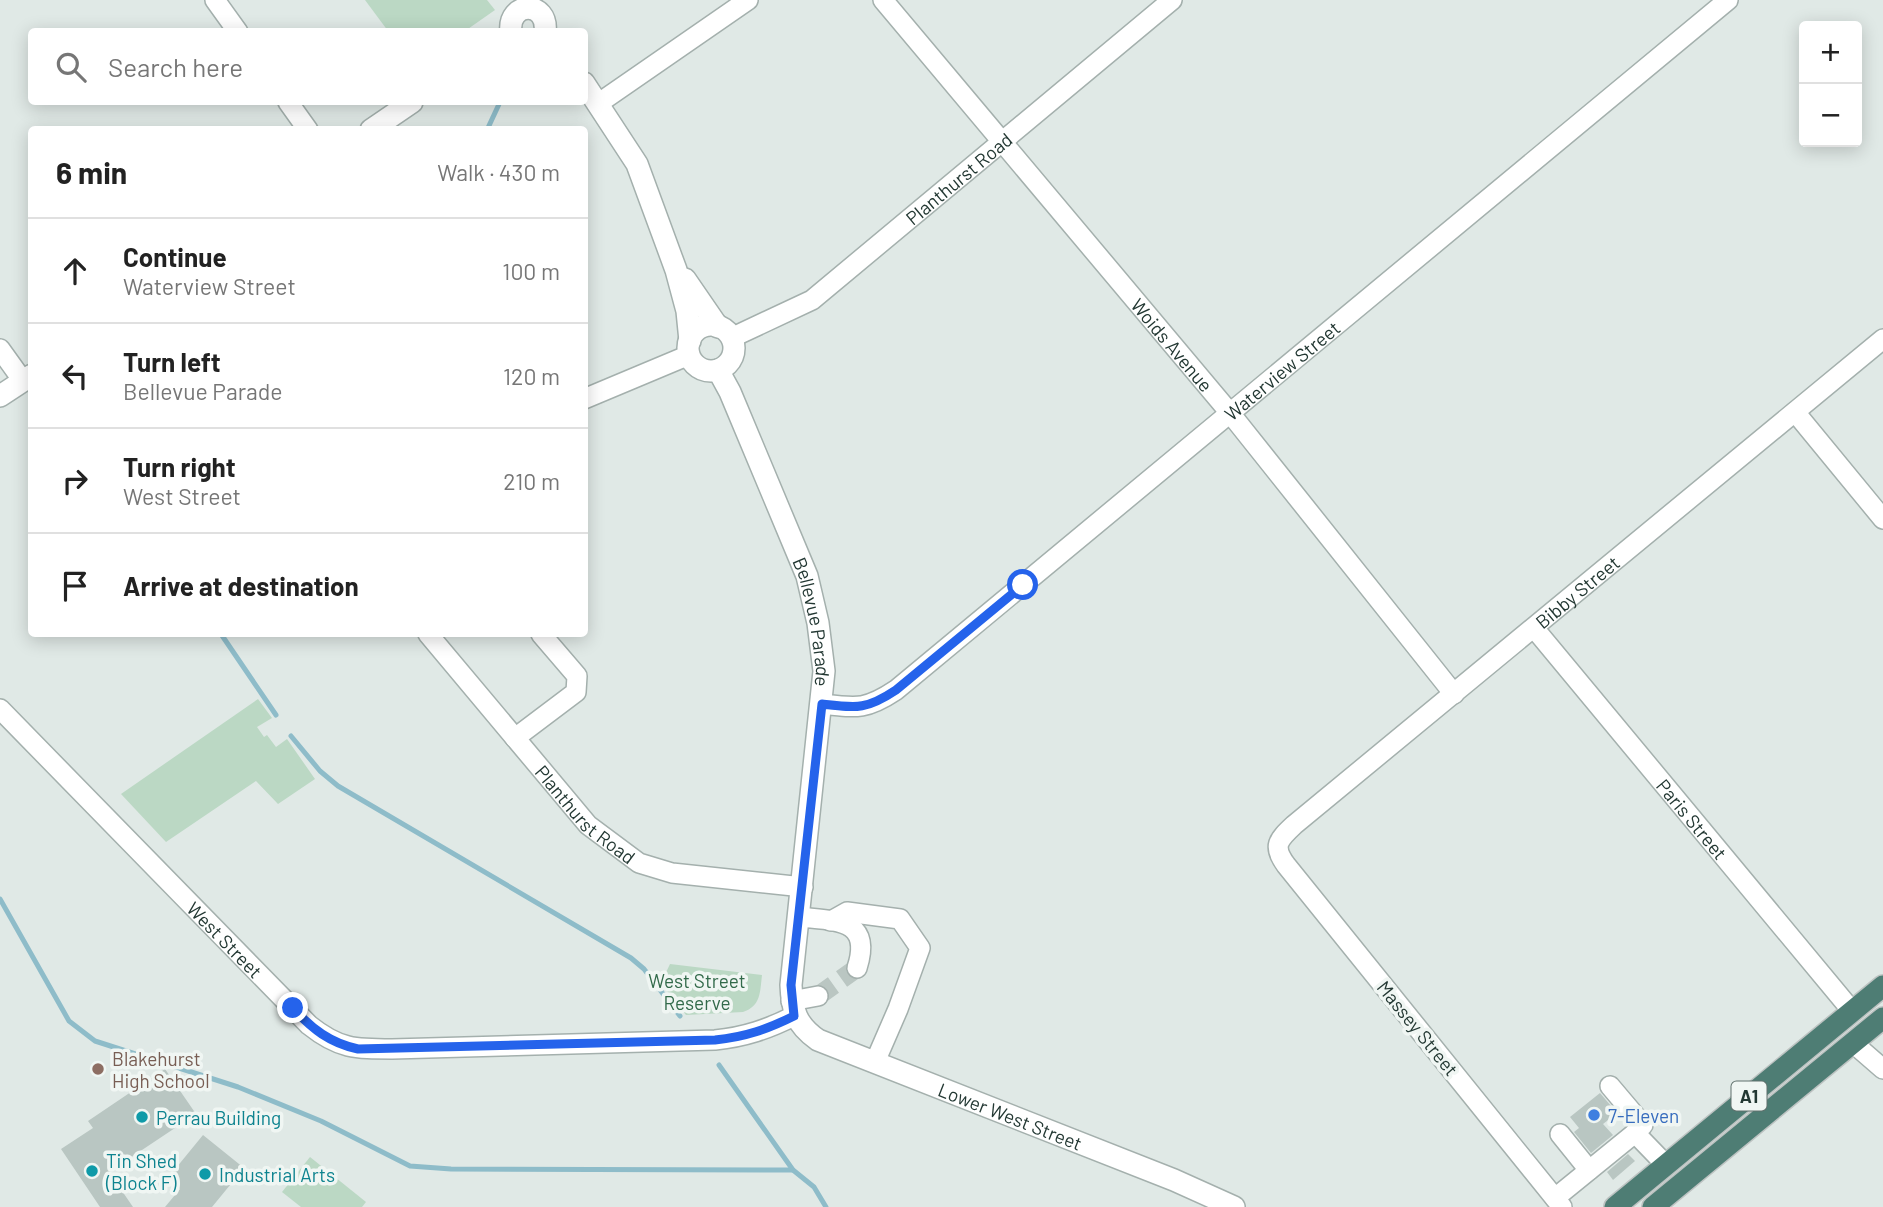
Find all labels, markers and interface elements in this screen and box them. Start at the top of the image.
map controls [1799,21,1862,147]
button: + [1799,21,1862,84]
search box [28,28,588,105]
icon: search [52,48,90,86]
text: Search here [108,51,243,82]
button: − [1799,84,1862,147]
street label: Planthurst Road [900,127,1016,229]
text: 6 min [56,154,127,190]
text: Walk · 430 m [437,158,560,186]
text: Continue [123,241,227,272]
icon: ahead [56,252,94,290]
text: 100 m [502,257,560,285]
text: Waterview Street [123,272,296,300]
street label: Woids Avenue [1127,293,1218,396]
street label: Waterview Street [1219,316,1344,425]
text: Turn left [123,346,221,377]
icon: left [56,357,94,395]
text: 120 m [503,362,560,390]
text: Bellevue Parade [123,377,283,405]
text: Turn right [123,451,236,482]
icon: right [56,462,94,500]
text: 210 m [503,467,560,495]
text: West Street [123,482,241,510]
street label: Bibby Street [1530,550,1624,633]
street label: Bellevue Parade [789,554,836,688]
icon: arrive [56,567,94,605]
route start [1007,569,1038,600]
text: Arrive at destination [123,570,359,601]
street label: Planthurst Road [531,760,640,868]
street label: Paris Street [1652,774,1732,864]
street label: West Street [183,896,267,982]
park label: West Street Reserve [648,969,746,1014]
street label: Massey Street [1373,976,1463,1080]
route end [277,992,308,1023]
place label: Blakehurst High School [112,1047,210,1092]
marker: Blakehurst High School [90,1061,106,1077]
street label: Lower West Street [935,1077,1086,1154]
road number: A1 [1732,1082,1766,1111]
place label: 7-Eleven [1608,1104,1679,1127]
place label: Perrau Building [156,1106,281,1129]
marker: 7-Eleven [1586,1107,1602,1123]
marker: Perrau Building [134,1109,150,1125]
place label: Tin Shed (Block F) [105,1149,178,1194]
marker: Tin Shed (Block F) [84,1163,100,1179]
place label: Industrial Arts [219,1163,335,1186]
marker: Industrial Arts [197,1166,213,1182]

